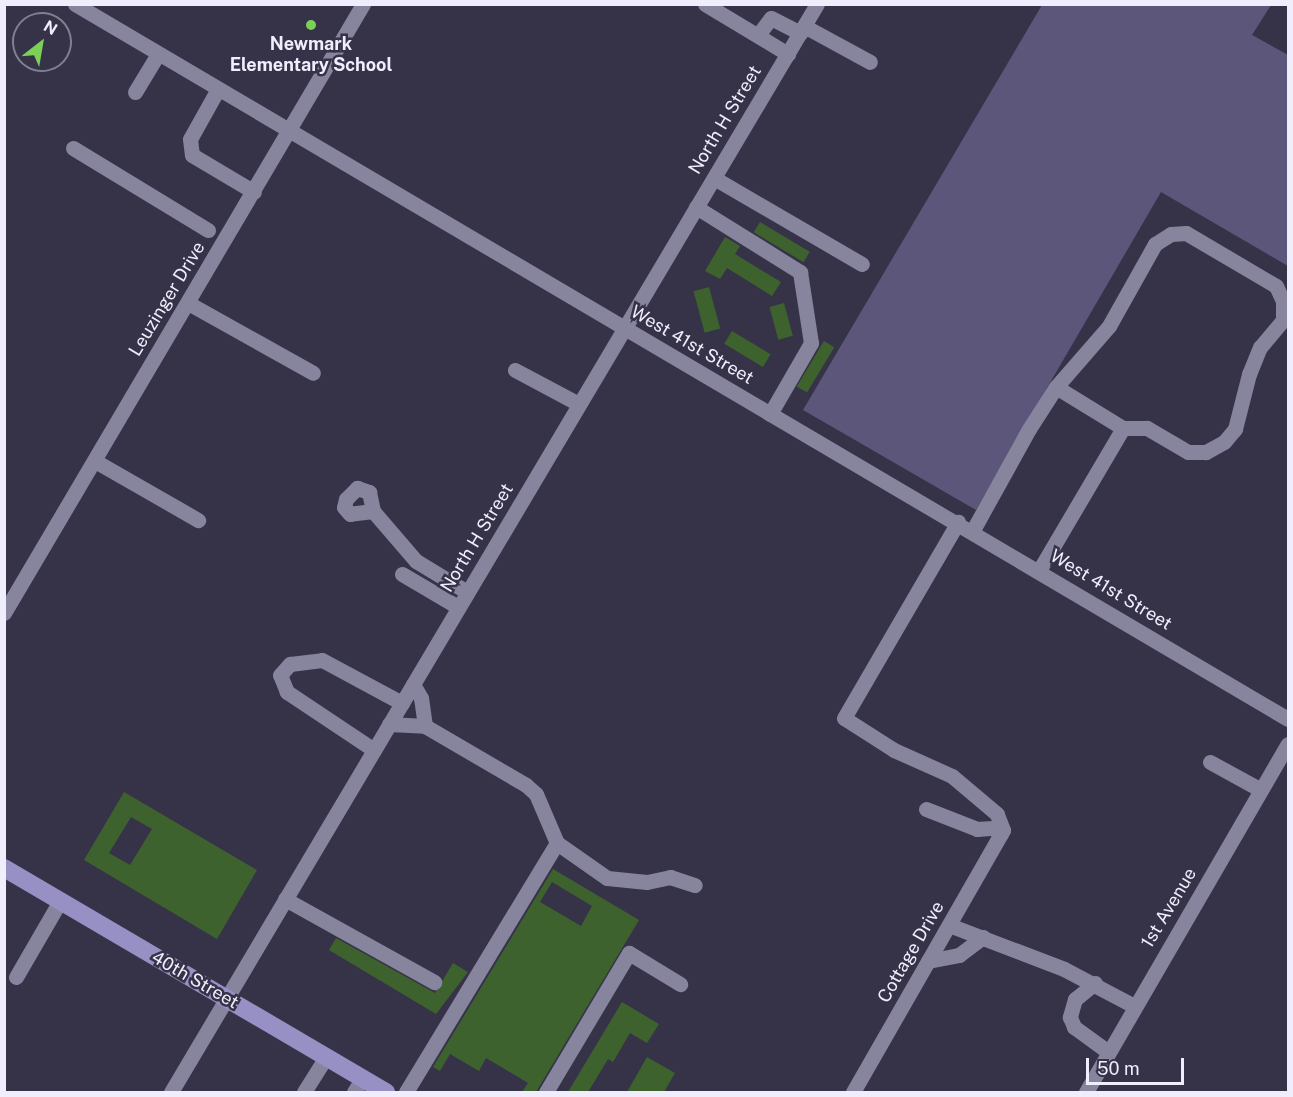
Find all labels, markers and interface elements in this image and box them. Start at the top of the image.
north arrow [12,12,72,72]
text: N [40,16,61,39]
marker: Newmark Elementary School [304,18,318,32]
place label: Newmark Elementary School [230,34,392,76]
street label: North H Street [684,62,766,178]
street label: Leuzinger Drive [124,238,210,360]
street label: West 41st Street [627,301,757,389]
street label: North H Street [436,480,518,596]
street label: West 41st Street [1046,545,1176,635]
street label: 1st Avenue [1137,864,1201,952]
street label: Cottage Drive [873,897,949,1007]
street label: 40th Street [148,946,242,1014]
scale bar [1089,1046,1186,1084]
text: 50 m [1097,1058,1140,1079]

